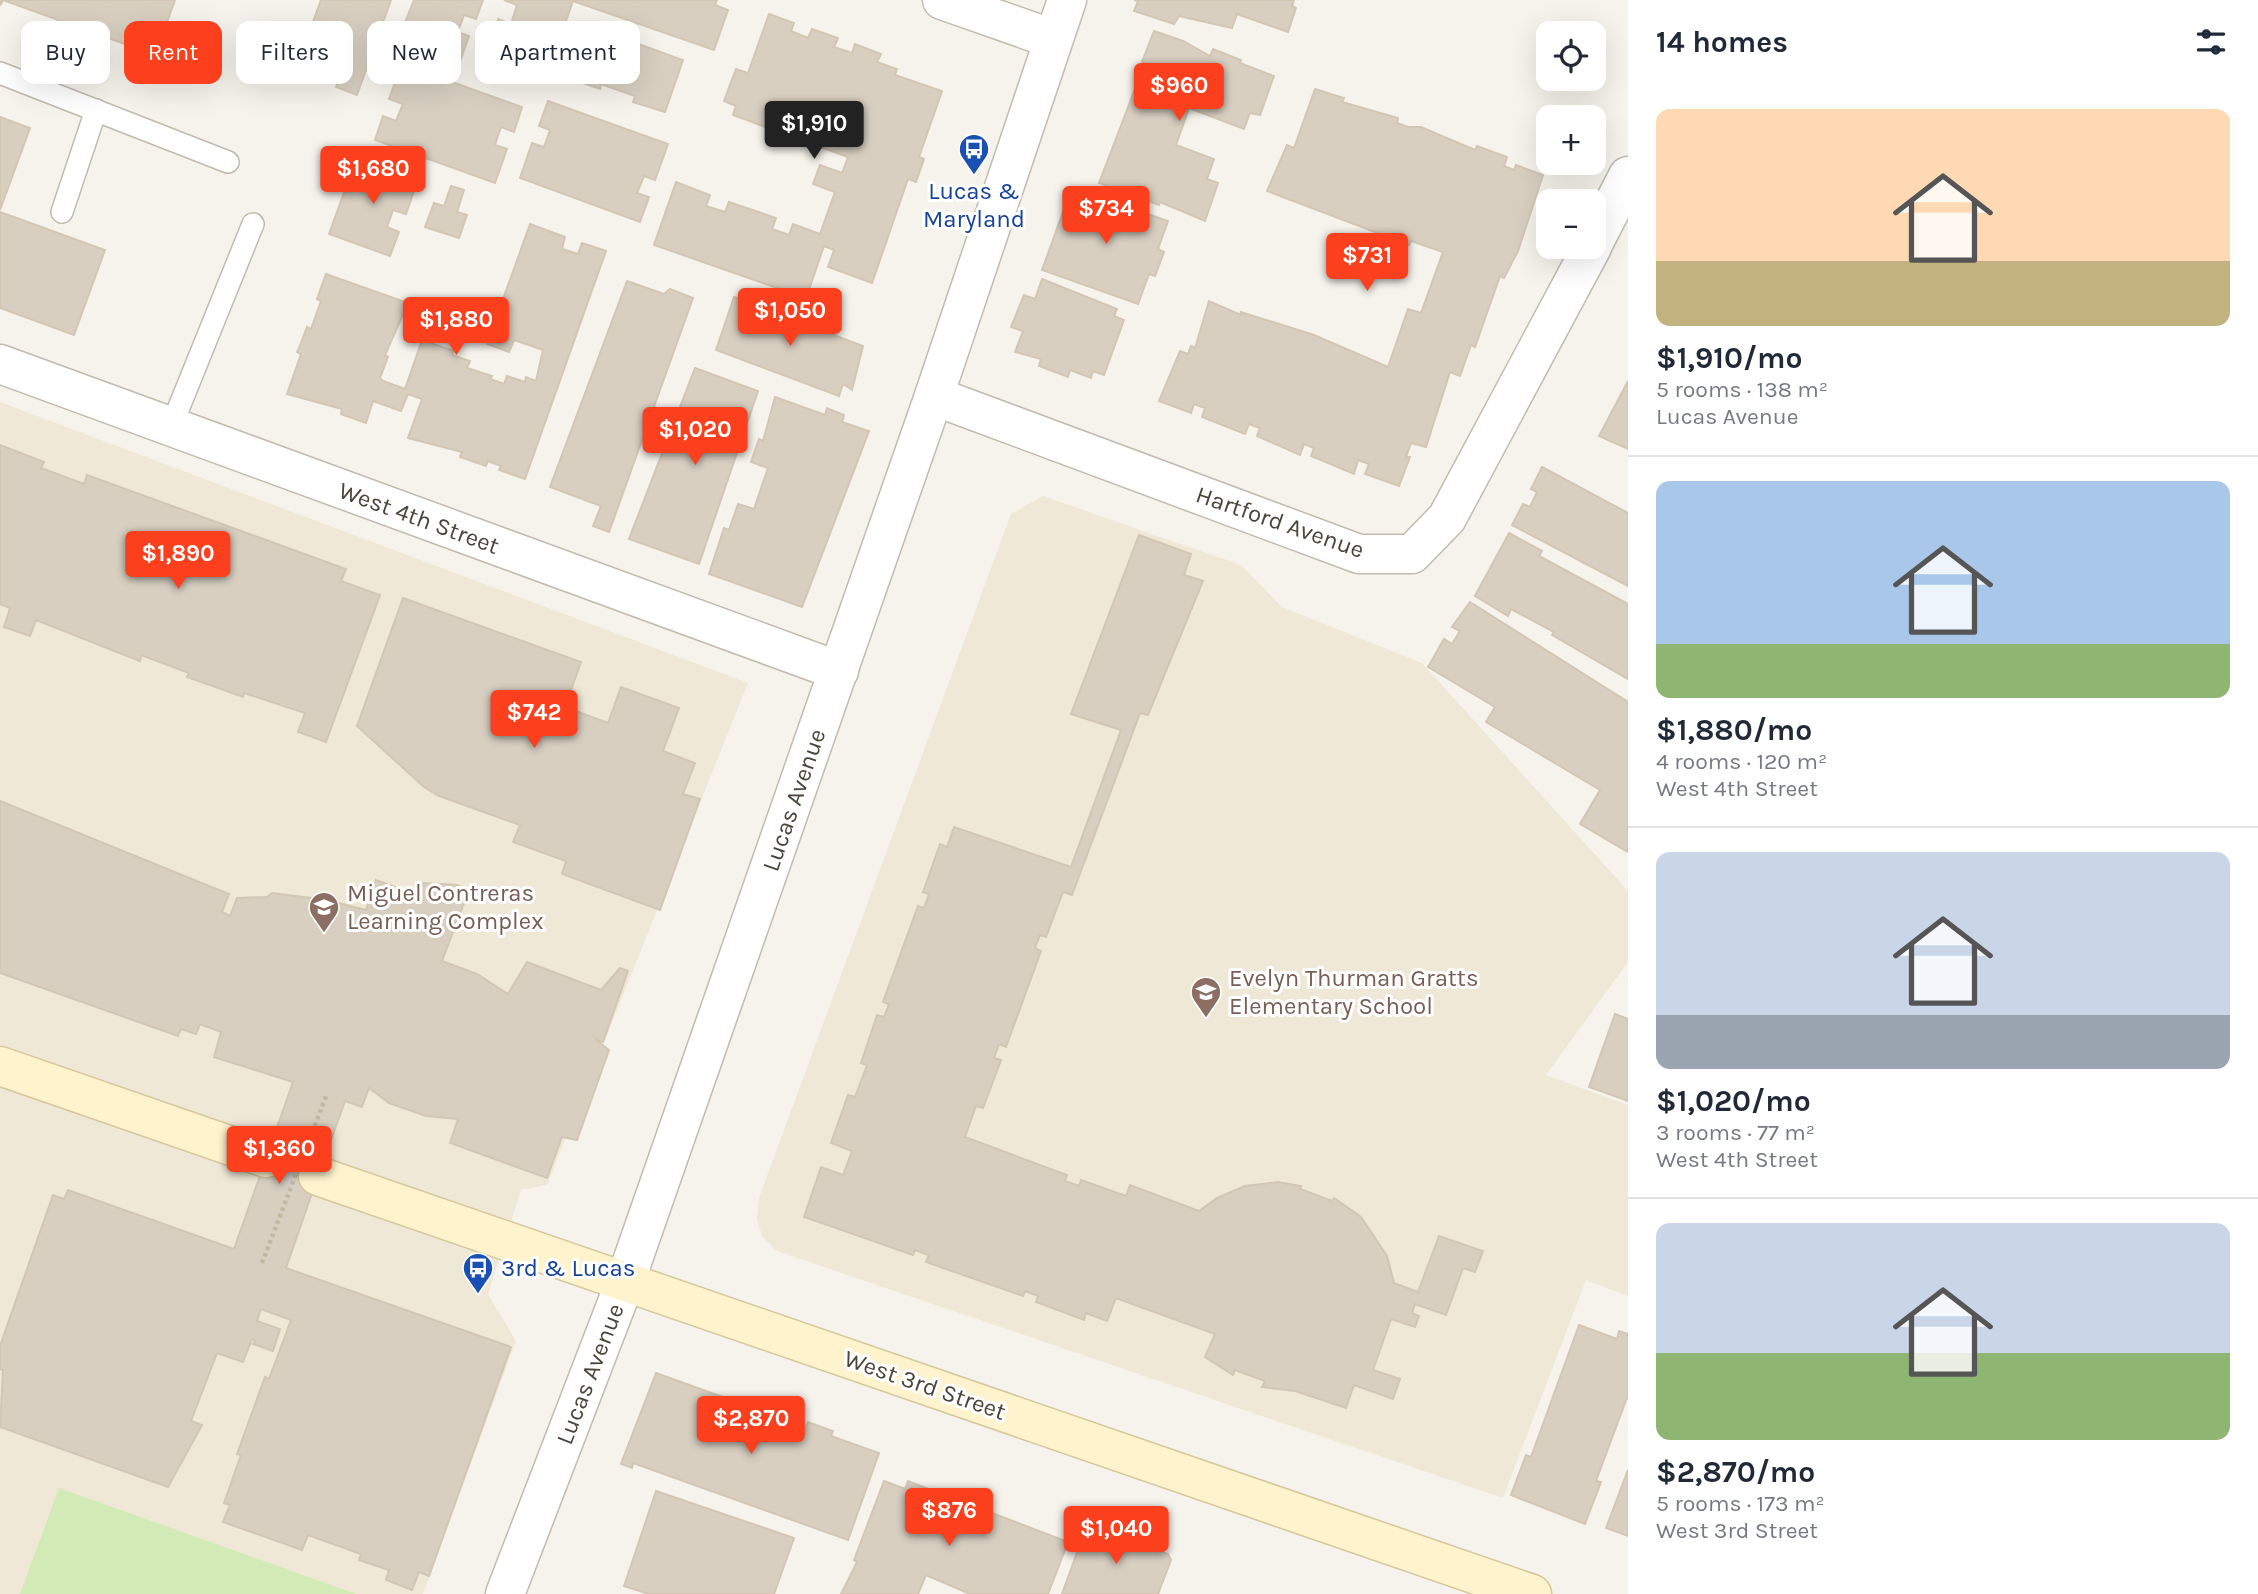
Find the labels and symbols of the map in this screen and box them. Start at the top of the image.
pin: $960 [1138,64,1220,123]
pin: $1,910 [757,102,871,161]
bus stop icon: Lucas & Maryland [957,132,991,176]
pin: $1,680 [316,146,430,206]
place label: Lucas & Maryland [923,177,1025,233]
pin: $734 [1065,187,1147,246]
pin: $731 [1326,233,1408,293]
pin: $1,050 [733,288,847,348]
pin: $1,880 [399,298,513,357]
pin: $1,020 [638,407,752,467]
street label: West 4th Street [335,476,503,560]
street label: Hartford Avenue [1192,480,1368,564]
pin: $1,890 [121,532,235,591]
pin: $742 [493,690,575,750]
street label: Lucas Avenue [757,725,831,875]
place label: Miguel Contreras Learning Complex [347,879,543,935]
school or university icon: Miguel Contreras Learning Complex [307,890,341,934]
place label: Evelyn Thurman Gratts Elementary School [1229,964,1479,1020]
school or university icon: Evelyn Thurman Gratts Elementary School [1189,975,1223,1019]
pin: $1,360 [222,1126,336,1186]
bus stop icon: 3rd & Lucas [461,1251,495,1295]
place label: 3rd & Lucas [501,1254,635,1282]
street label: Lucas Avenue [550,1300,630,1448]
street label: West 3rd Street [841,1344,1009,1426]
pin: $2,870 [694,1396,808,1456]
pin: $876 [908,1488,990,1548]
pin: $1,040 [1059,1506,1173,1566]

